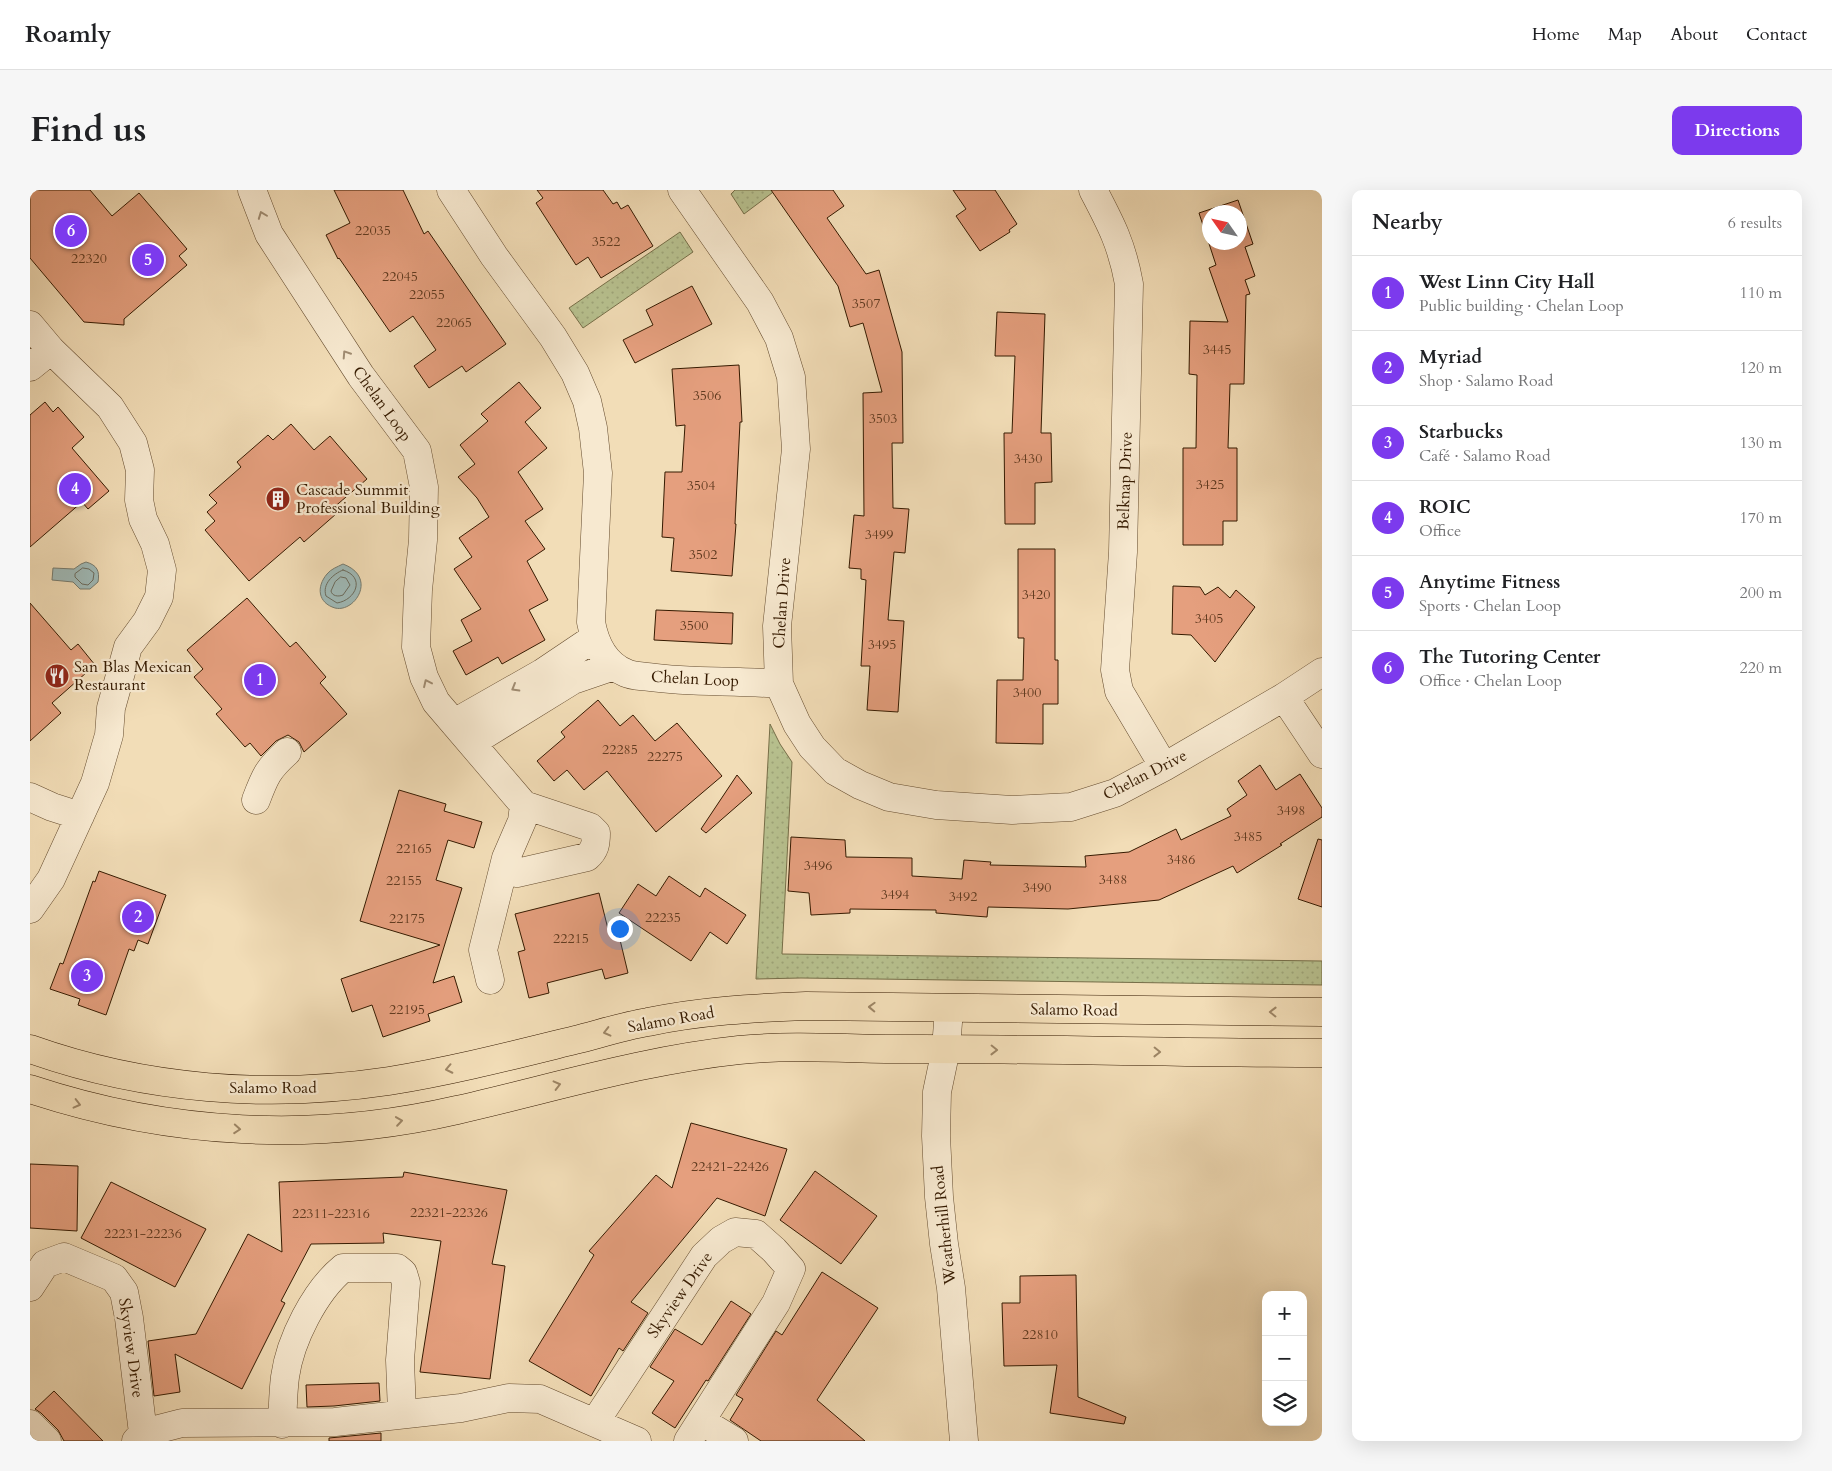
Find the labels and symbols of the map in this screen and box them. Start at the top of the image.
north arrow [1202,205,1247,250]
one-way arrow [258,211,268,220]
pin: 6 [55,212,87,250]
house number: 22035 [355,221,391,240]
house number: 3522 [592,232,620,251]
pin: 5 [132,241,164,279]
house number: 22320 [71,249,107,268]
house number: 22045 [382,267,418,286]
house number: 22055 [409,285,445,304]
house number: 3507 [852,294,880,313]
house number: 22065 [436,313,472,332]
house number: 3445 [1203,340,1231,359]
one-way arrow [343,350,352,359]
street label: Chelan Loop [347,362,417,446]
house number: 3506 [693,386,721,405]
house number: 3503 [869,409,897,428]
street label: Belknap Drive [1112,431,1138,531]
house number: 3430 [1014,449,1042,468]
pin: 4 [59,470,91,508]
house number: 3425 [1196,475,1224,494]
house number: 3504 [687,476,715,495]
place label: Cascade Summit Professional Building [296,479,440,519]
building icon: Cascade Summit Professional Building [265,486,291,512]
house number: 3499 [865,525,893,544]
house number: 3502 [689,545,717,564]
street label: Chelan Drive [768,557,796,649]
house number: 3420 [1022,585,1050,604]
house number: 3405 [1195,609,1223,628]
house number: 3500 [680,616,708,635]
house number: 3495 [868,635,896,654]
place label: San Blas Mexican Restaurant [74,656,192,696]
pin: 1 [244,661,276,699]
restaurant icon: San Blas Mexican Restaurant [44,663,70,689]
street label: Chelan Loop [650,666,740,692]
one-way arrow [423,679,433,688]
one-way arrow [512,681,521,691]
house number: 3400 [1013,683,1041,702]
house number: 22285 [602,740,638,759]
street label: Chelan Drive [1099,744,1191,806]
house number: 22275 [647,747,683,766]
house number: 3498 [1277,801,1305,820]
house number: 3485 [1234,827,1262,846]
house number: 22165 [396,839,432,858]
house number: 3486 [1167,850,1195,869]
house number: 3496 [804,856,832,875]
house number: 3488 [1099,870,1127,889]
house number: 22155 [386,871,422,890]
house number: 3490 [1023,878,1051,897]
house number: 3494 [881,885,909,904]
house number: 3492 [949,887,977,906]
pin: 2 [122,898,154,936]
house number: 22235 [645,908,681,927]
house number: 22175 [389,909,425,928]
your location [607,916,633,942]
house number: 22215 [553,929,589,948]
pin: 3 [71,957,103,995]
street label: Salamo Road [1030,998,1118,1022]
house number: 22195 [389,1000,425,1019]
street label: Salamo Road [626,1001,716,1038]
one-way arrow [868,1002,876,1012]
one-way arrow [1269,1007,1277,1017]
one-way arrow [603,1026,612,1037]
one-way arrow [991,1045,999,1055]
one-way arrow [1153,1046,1161,1057]
one-way arrow [445,1063,453,1074]
street label: Salamo Road [229,1077,317,1099]
one-way arrow [553,1080,562,1091]
one-way arrow [72,1098,81,1109]
one-way arrow [395,1116,403,1127]
one-way arrow [233,1124,241,1135]
house number: 22421-22426 [691,1157,769,1176]
street label: Weatherhill Road [927,1164,961,1287]
house number: 22321-22326 [410,1203,488,1222]
house number: 22311-22316 [292,1204,370,1223]
house number: 22231-22236 [104,1224,182,1243]
street label: Skyview Drive [642,1247,718,1343]
street label: Skyview Drive [113,1297,149,1399]
house number: 22810 [1022,1325,1058,1344]

